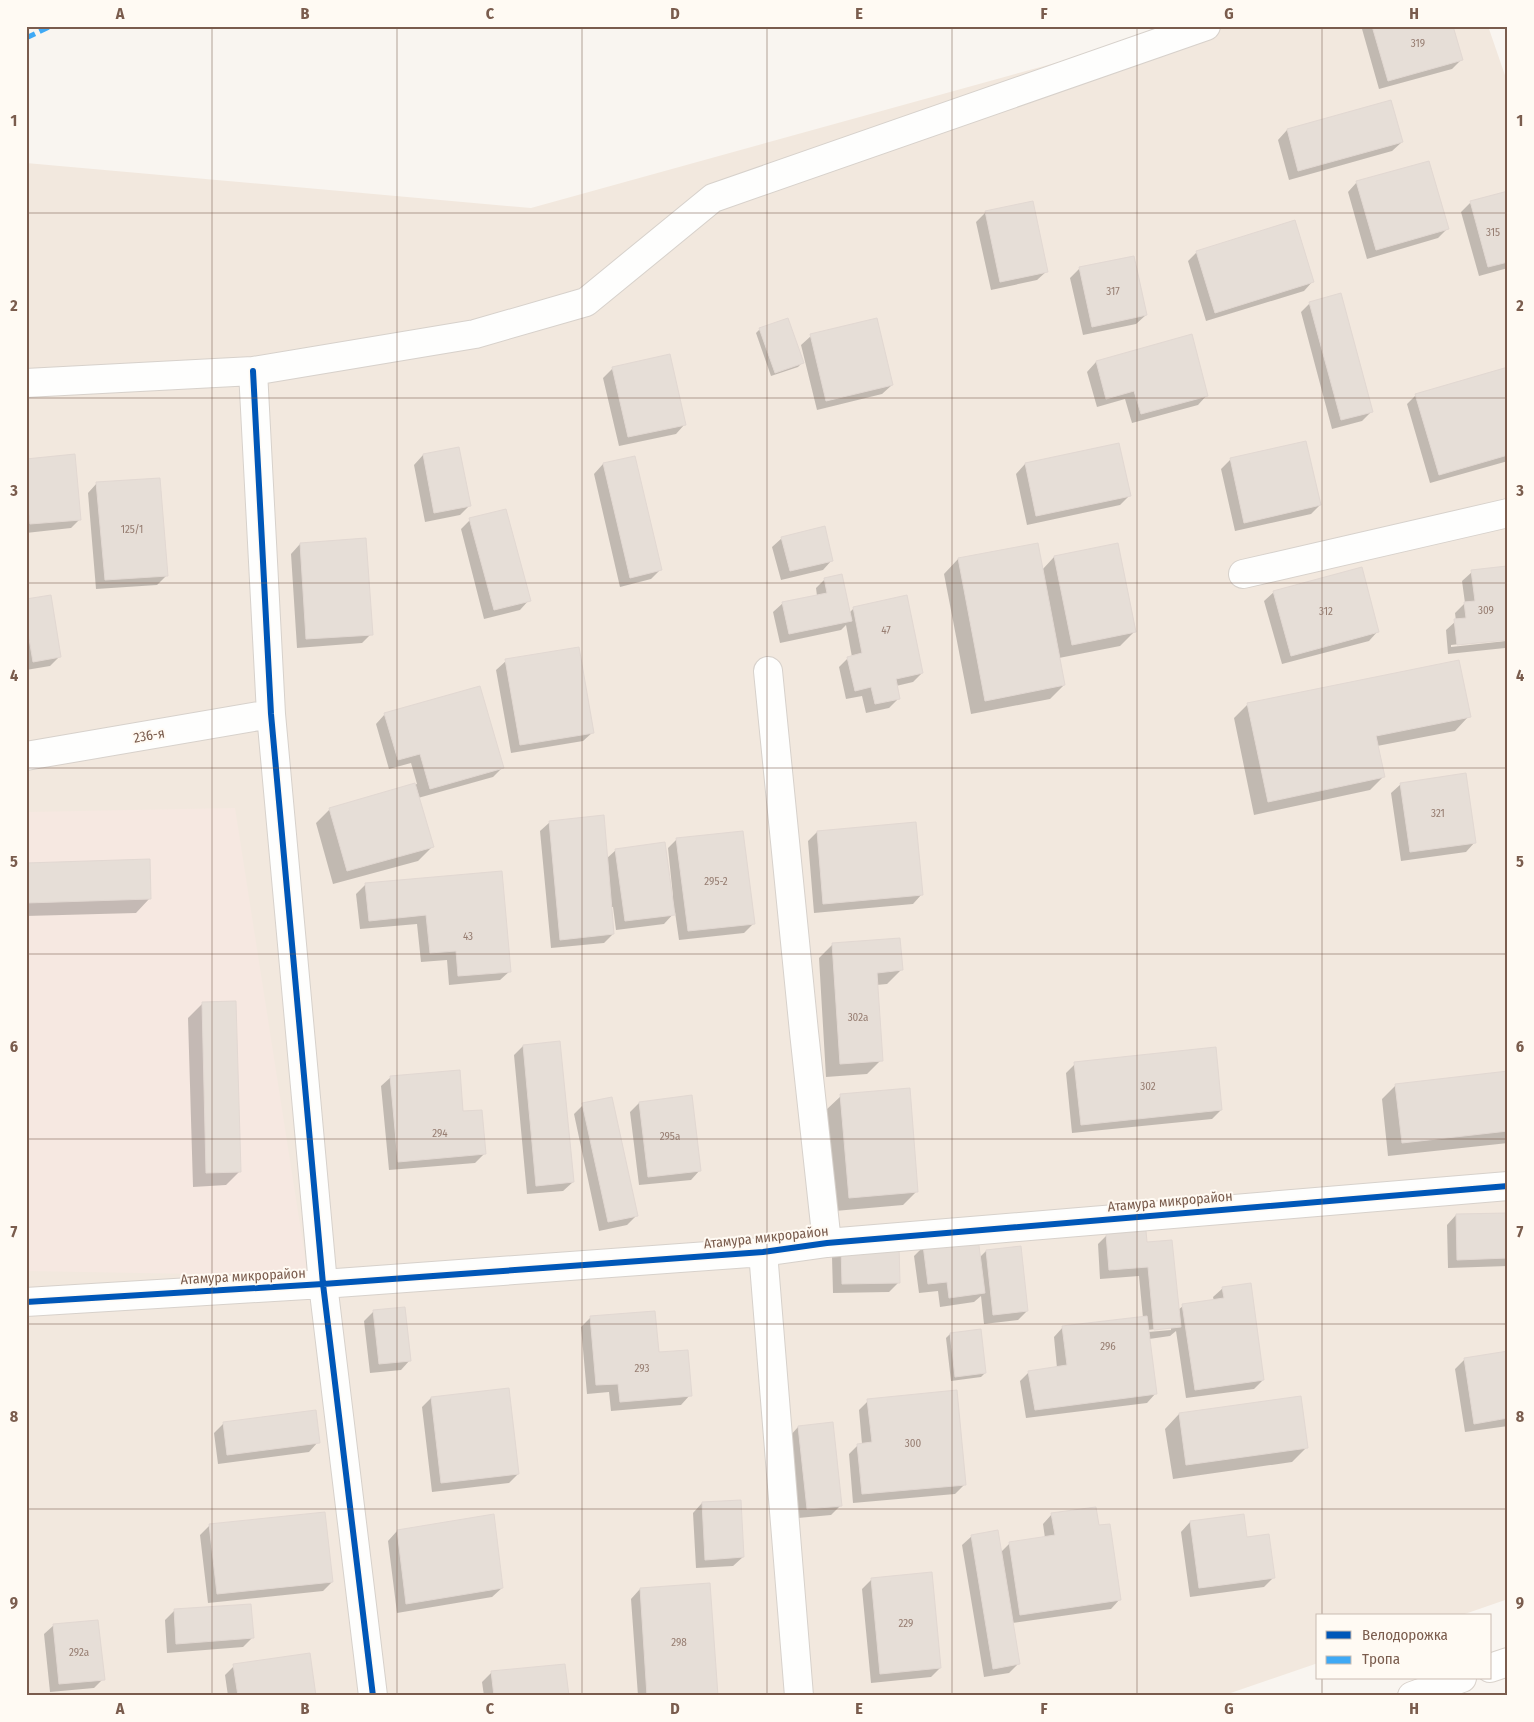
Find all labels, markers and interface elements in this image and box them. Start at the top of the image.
text: A [115,4,125,23]
text: B [301,4,310,23]
text: C [486,4,495,23]
text: D [670,4,680,23]
text: E [855,4,863,23]
text: F [1040,4,1048,23]
text: G [1224,4,1234,23]
text: H [1409,4,1419,23]
house number: 319 [1411,37,1425,50]
text: 1 [11,111,17,130]
text: 1 [1517,111,1523,130]
house number: 315 [1486,226,1500,239]
house number: 317 [1106,285,1120,298]
text: 2 [9,296,18,315]
text: 2 [1515,296,1524,315]
text: 3 [9,481,18,500]
text: 3 [1515,481,1524,500]
house number: 125/1 [121,523,143,536]
house number: 309 [1478,604,1494,617]
house number: 312 [1319,605,1333,618]
house number: 47 [881,624,891,637]
text: 4 [10,666,18,685]
text: 4 [1516,666,1524,685]
street label: 236-я [132,724,166,747]
house number: 321 [1431,807,1445,820]
text: 5 [10,852,18,871]
text: 5 [1516,852,1524,871]
house number: 295-2 [704,875,728,888]
house number: 43 [463,930,473,943]
house number: 302а [848,1011,868,1024]
text: 6 [10,1037,18,1056]
text: 6 [1516,1037,1524,1056]
house number: 302 [1140,1080,1156,1093]
house number: 294 [432,1127,448,1140]
house number: 295а [660,1130,680,1143]
street label: Атамура микрорайон [1107,1188,1233,1215]
text: 7 [11,1222,18,1241]
street label: Атамура микрорайон [703,1222,829,1253]
text: 7 [1517,1222,1524,1241]
street label: Атамура микрорайон [180,1265,306,1288]
house number: 296 [1100,1340,1116,1353]
house number: 293 [635,1362,649,1375]
text: 8 [10,1407,19,1426]
text: 8 [1516,1407,1525,1426]
house number: 300 [905,1437,921,1450]
text: 9 [10,1593,18,1612]
text: 9 [1516,1593,1524,1612]
legend [1316,1614,1492,1680]
house number: 229 [899,1617,913,1630]
text: Велодорожка [1362,1626,1448,1644]
house number: 298 [671,1636,687,1649]
house number: 292а [69,1646,89,1659]
text: Тропа [1362,1650,1400,1668]
text: A [115,1699,125,1718]
text: B [301,1699,310,1718]
text: C [486,1699,495,1718]
text: D [670,1699,680,1718]
text: E [855,1699,863,1718]
text: F [1040,1699,1048,1718]
text: G [1224,1699,1234,1718]
text: H [1409,1699,1419,1718]

